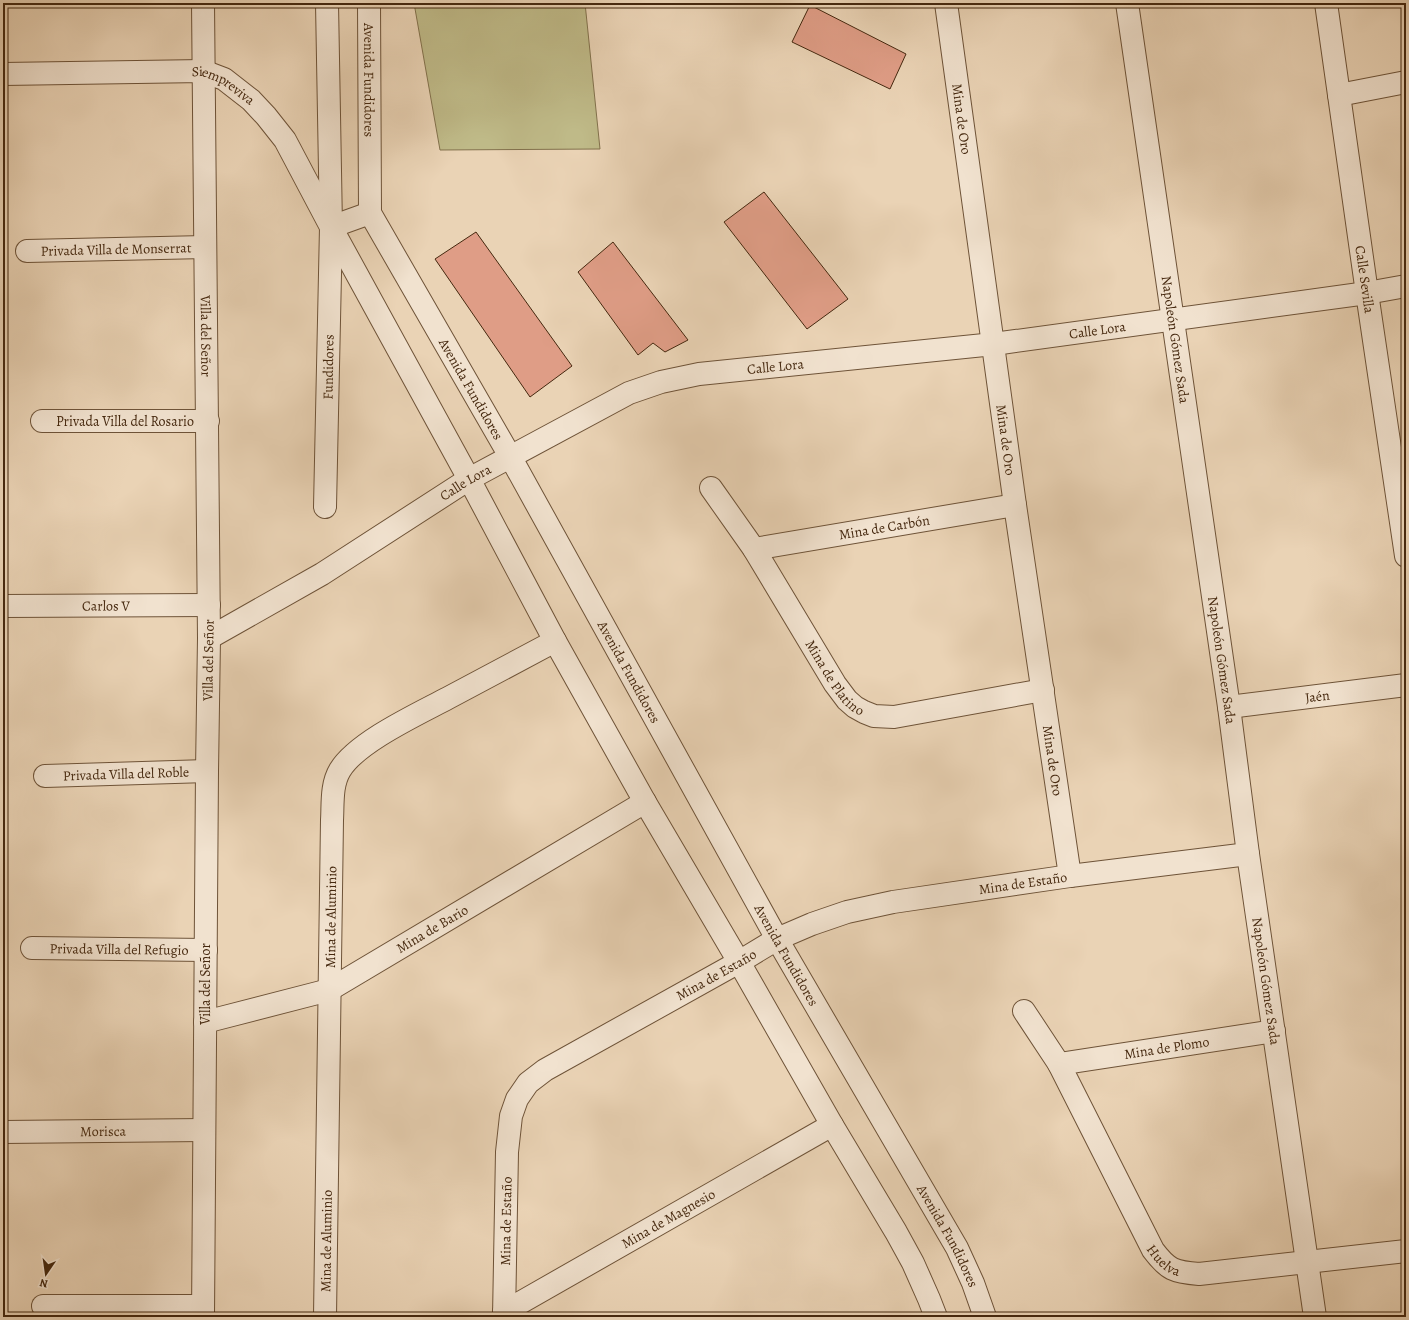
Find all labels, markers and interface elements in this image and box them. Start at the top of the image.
street label: Avenida Fundidores [359,22,379,137]
street label: Siempreviva [191,62,259,110]
street label: Mina de Oro [947,82,976,156]
street label: Privada Villa de Monserrat [40,238,192,261]
street label: Calle Sevilla [1350,244,1379,315]
street label: Napoleón Gómez Sada [1157,274,1194,405]
street label: Villa del Señor [196,294,216,378]
street label: Calle Lora [1068,317,1127,344]
street label: Fundidores [318,334,339,400]
street label: Avenida Fundidores [434,334,508,443]
street label: Calle Lora [746,354,805,379]
street label: Mina de Oro [991,403,1020,477]
street label: Privada Villa del Rosario [56,412,194,431]
street label: Calle Lora [436,460,495,506]
street label: Mina de Carbón [837,511,931,545]
street label: Napoleón Gómez Sada [1203,595,1240,726]
street label: Carlos V [82,596,131,616]
street label: Avenida Fundidores [592,617,665,727]
street label: Villa del Señor [198,618,219,702]
street label: Mina de Platino [801,636,868,720]
street label: Jaén [1304,686,1331,707]
street label: Mina de Oro [1038,724,1067,797]
street label: Privada Villa del Roble [63,763,189,785]
street label: Mina de Aluminio [321,866,341,968]
street label: Mina de Estaño [977,868,1069,899]
street label: Mina de Bario [393,900,472,958]
street label: Avenida Fundidores [749,900,823,1010]
street label: Napoleón Gómez Sada [1247,916,1285,1047]
street label: Privada Villa del Refugio [49,939,189,960]
street label: Villa del Señor [196,943,215,1026]
street label: Mina de Estaño [673,945,760,1005]
street label: Mina de Plomo [1123,1032,1211,1064]
street label: Morisca [80,1122,126,1141]
street label: Mina de Estaño [496,1176,517,1266]
street label: Avenida Fundidores [912,1180,983,1290]
street label: Mina de Magnesio [618,1185,719,1253]
street label: Mina de Aluminio [316,1190,337,1292]
street label: Huelva [1142,1241,1183,1281]
north arrow [26,1254,66,1294]
text: N [38,1275,49,1291]

